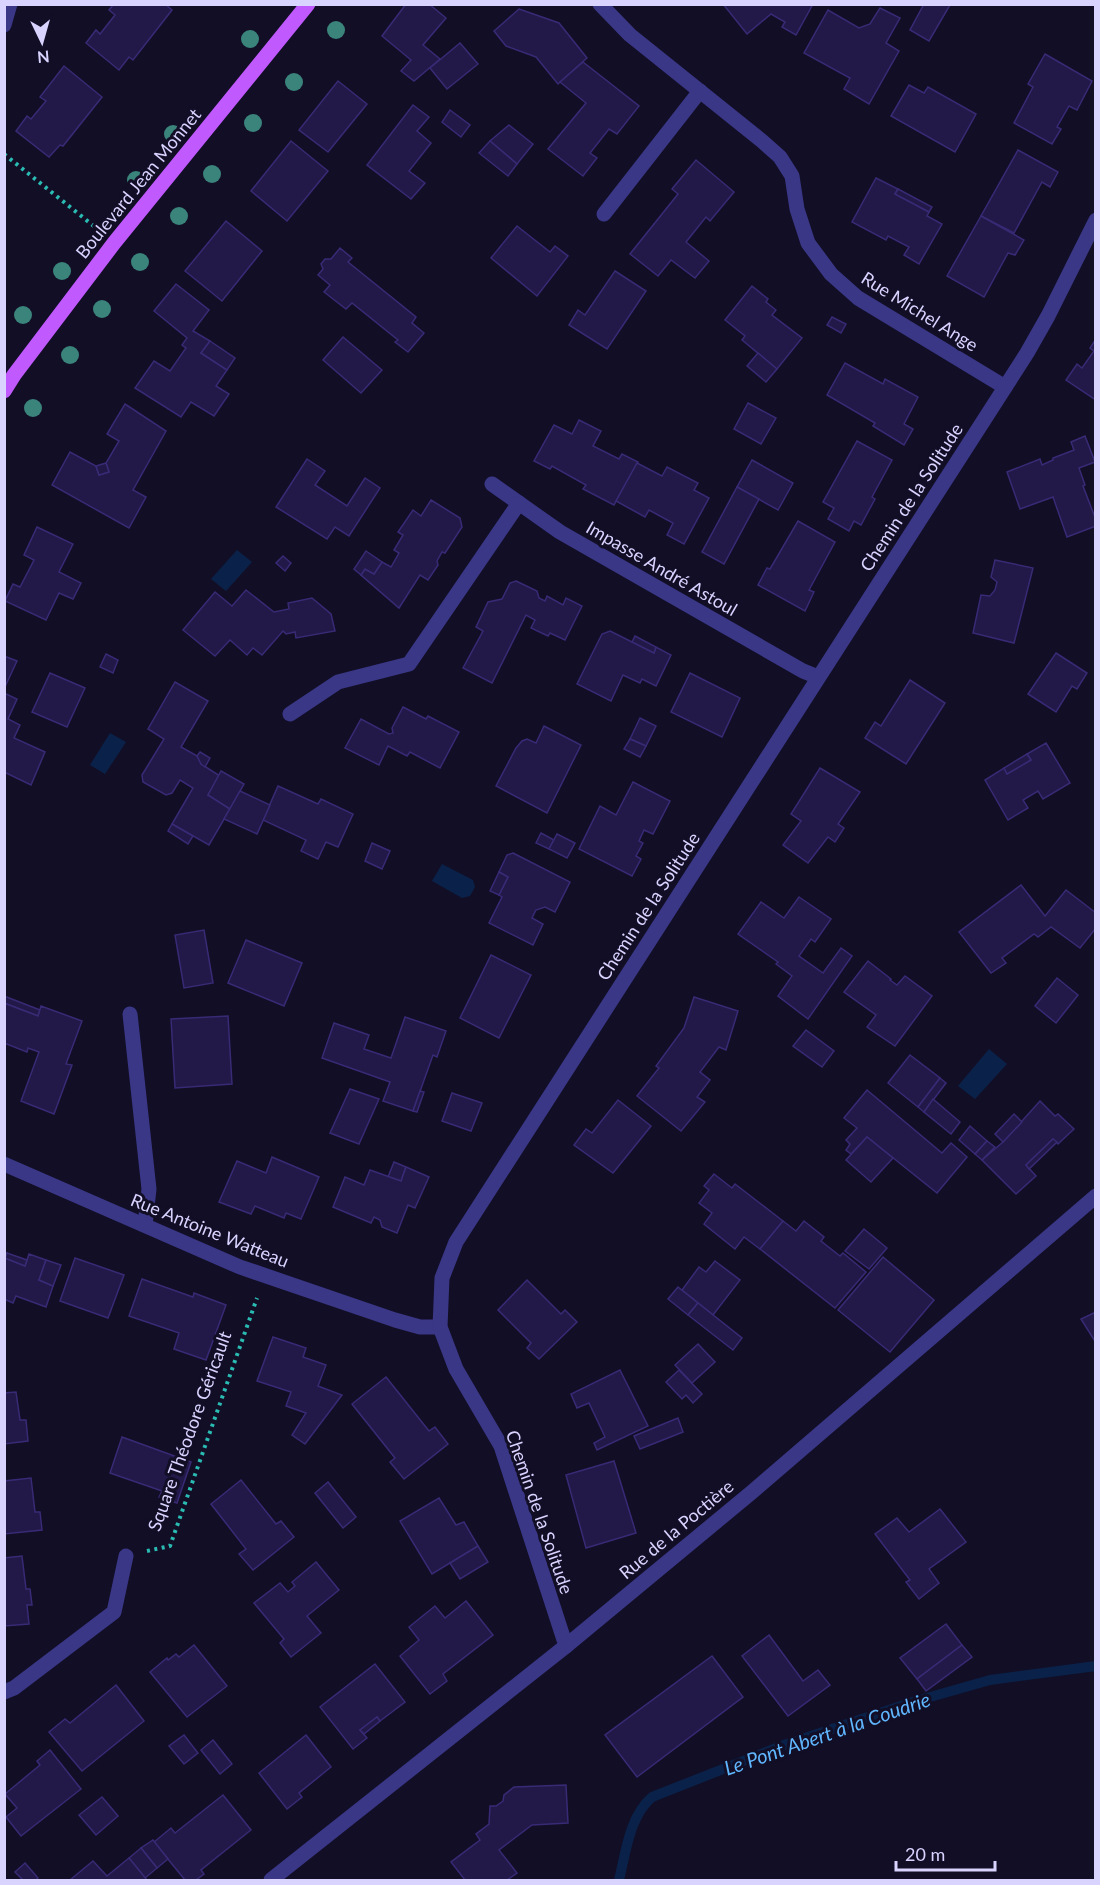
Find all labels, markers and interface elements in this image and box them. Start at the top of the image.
north arrow [12,12,72,72]
text: N [36,47,50,67]
street label: Boulevard Jean Monnet [71,103,206,262]
street label: Rue Michel Ange [858,266,982,356]
street label: Chemin de la Solitude [855,419,967,575]
street label: Impasse André Astoul [583,516,741,620]
street label: Chemin de la Solitude [592,828,704,984]
street label: Rue Antoine Watteau [128,1188,292,1272]
street label: Square Théodore Géricault [143,1328,236,1534]
street label: Chemin de la Solitude [502,1427,578,1597]
street label: Rue de la Poctière [614,1475,738,1583]
water label: Le Pont Abert à la Coudrie [721,1686,933,1780]
scale bar [896,1834,995,1872]
text: 20 m [905,1843,945,1865]

